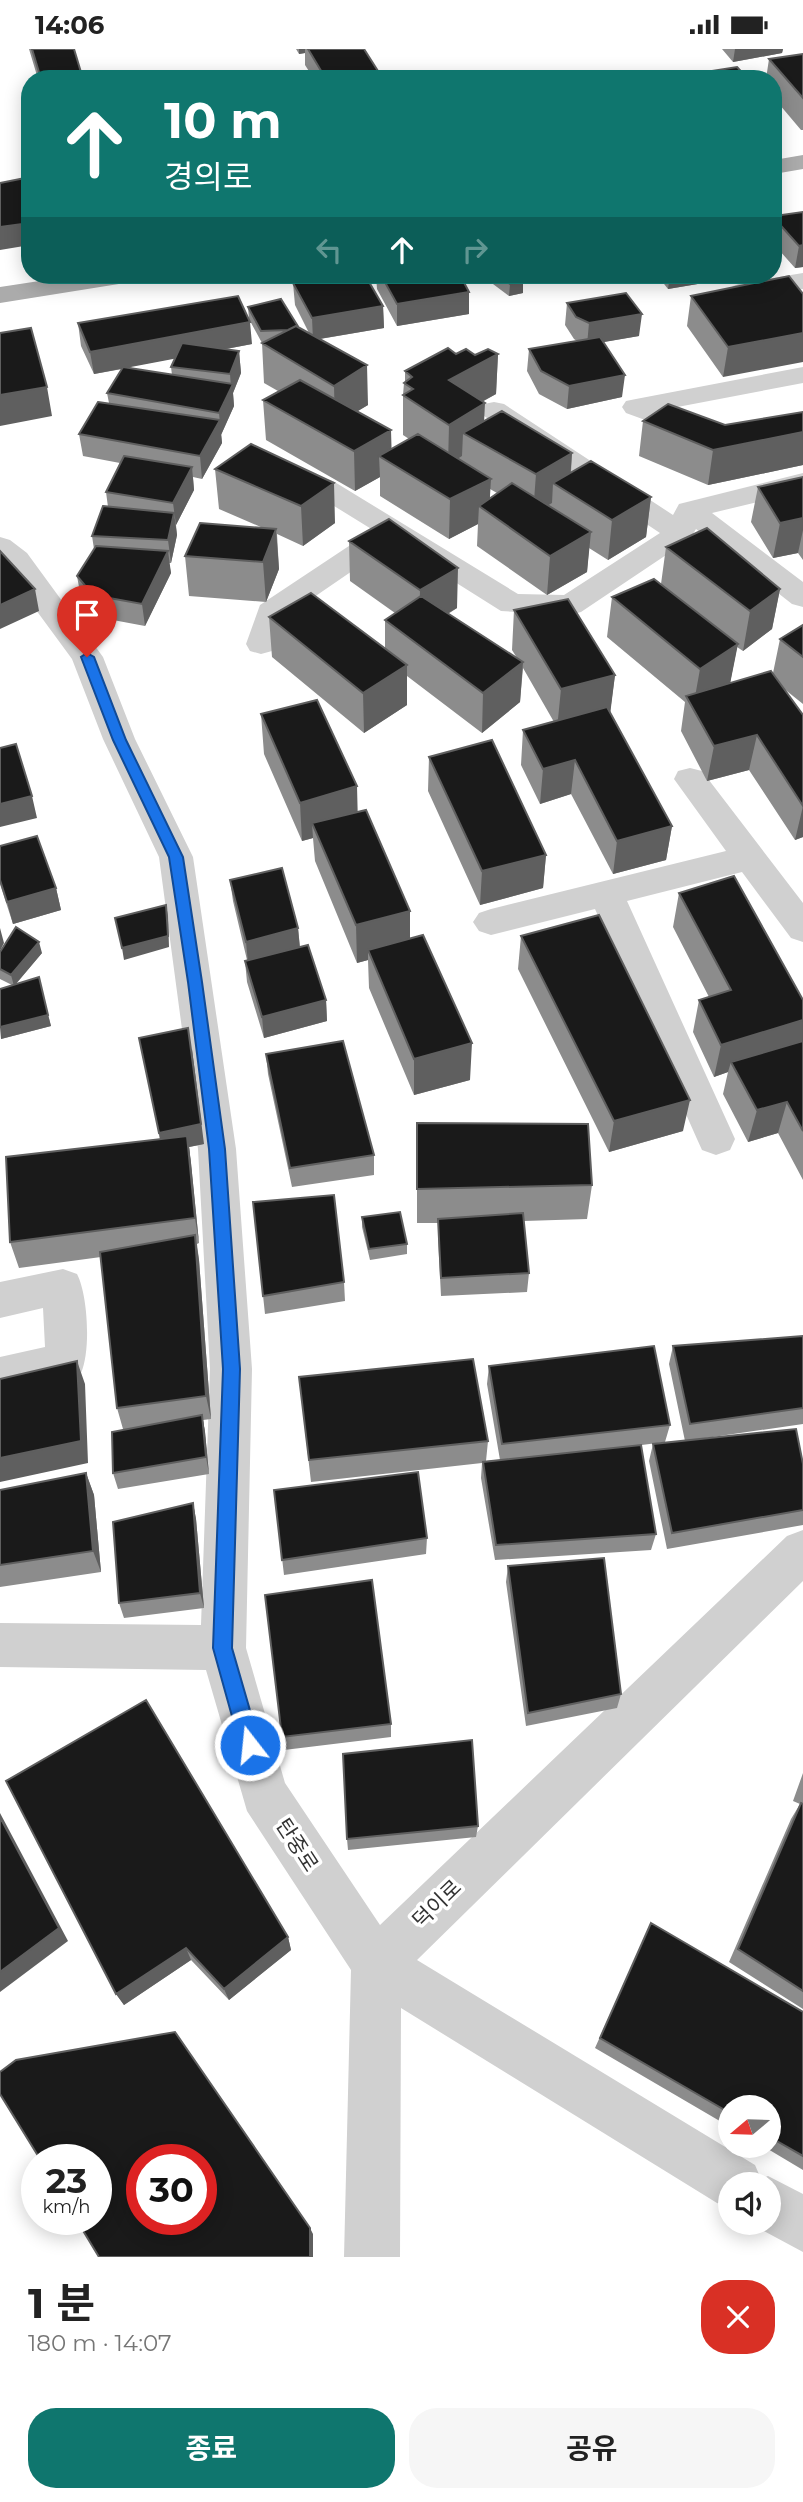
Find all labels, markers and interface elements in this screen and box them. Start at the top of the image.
text: 14:06 [35,9,104,41]
text: 10 m [164,91,282,150]
icon: ahead [49,98,140,189]
text: 경의로 [164,157,252,196]
icon: left [310,231,348,269]
icon: ahead [383,231,421,269]
icon: right [456,231,494,269]
pin [57,585,117,657]
icon: arrive [68,596,106,634]
position arrow [213,1708,287,1782]
street label: 탄중로 [271,1814,324,1876]
street label: 덕이로 [407,1875,466,1933]
north arrow [718,2095,780,2158]
map controls [718,2095,781,2235]
speed limit sign: 30 [126,2144,217,2235]
text: 23 [46,2159,87,2202]
button: sound [718,2172,781,2235]
text: km/h [42,2196,91,2218]
text: 1 분 [28,2277,95,2329]
button: close [701,2280,775,2354]
text: 180 m · 14:07 [28,2329,172,2357]
button: 종료 [28,2408,395,2488]
button: 공유 [409,2408,775,2488]

